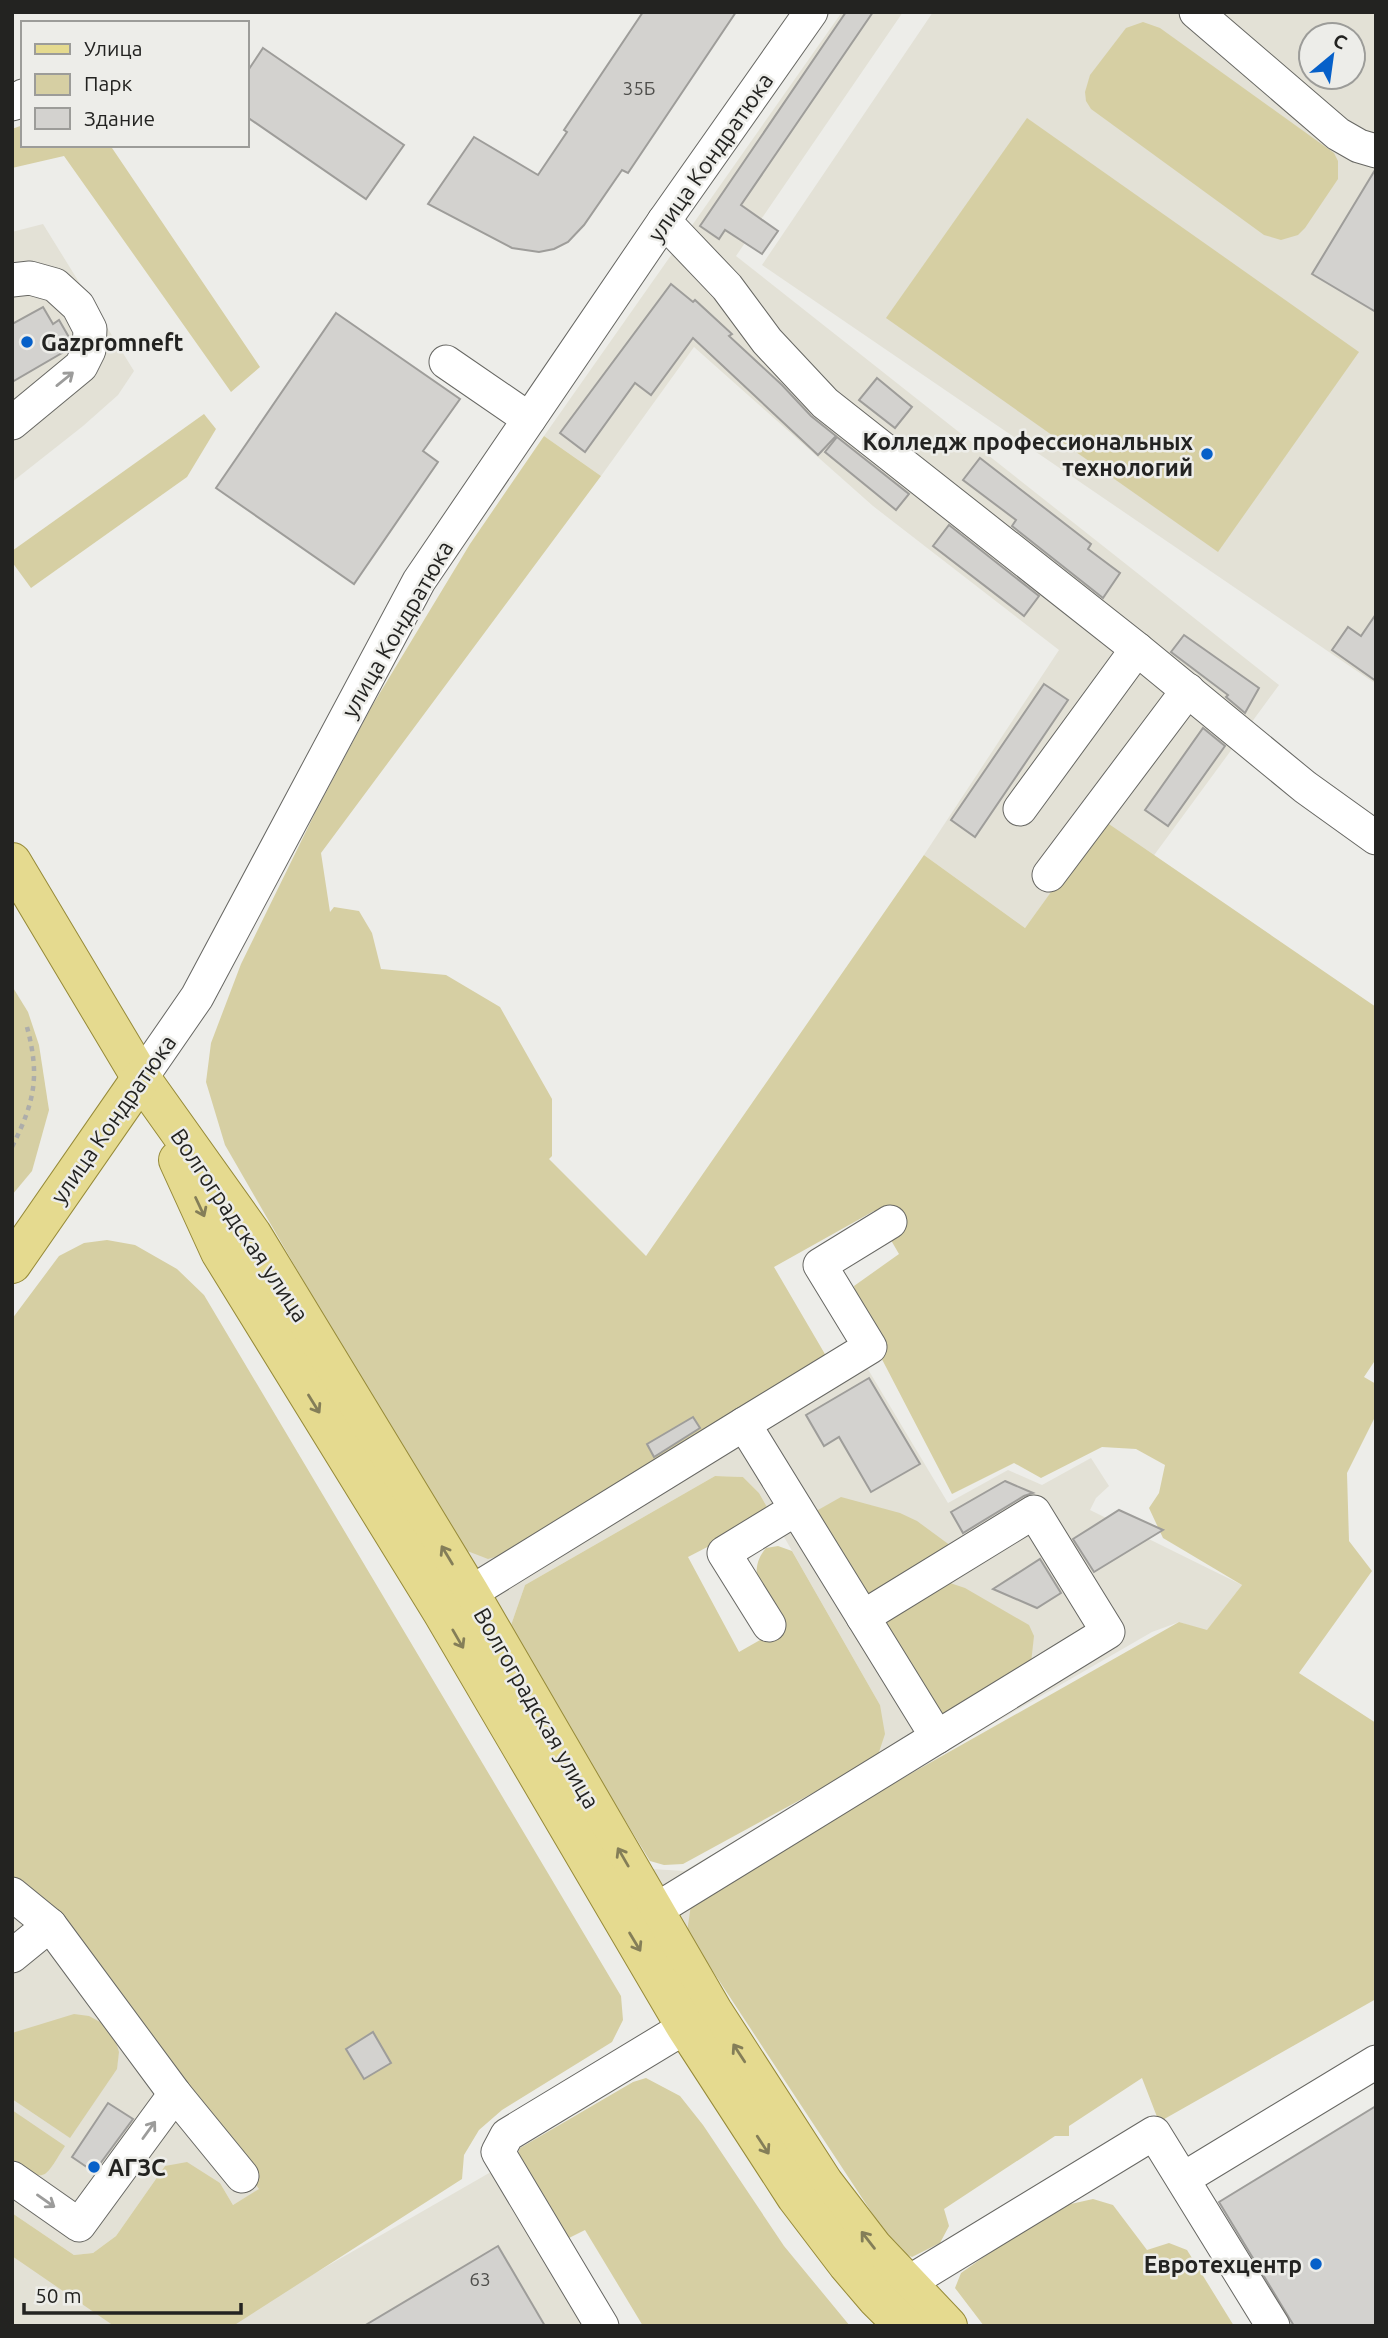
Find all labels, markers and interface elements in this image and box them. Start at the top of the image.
legend [21,21,248,147]
north arrow [1297,21,1367,91]
text: С [1330,29,1351,54]
text: Улица [84,36,142,60]
street label: улица Кондратюка [642,68,778,246]
text: Парк [84,71,133,95]
house number: 35Б [622,77,656,99]
text: Здание [84,106,155,130]
place label: Gazpromneft [41,330,184,355]
marker: Gazpromneft [19,334,35,350]
one-way arrow [56,372,74,387]
place label: Колледж профессиональных технологий [863,429,1194,480]
marker: Колледж профессиональных технологий [1199,446,1215,462]
street label: улица Кондратюка [336,536,458,722]
street label: улица Кондратюка [45,1030,181,1208]
street label: Волгоградская улица [166,1124,314,1326]
one-way arrow [194,1196,207,1217]
one-way arrow [307,1393,321,1413]
one-way arrow [439,1546,453,1566]
street label: Волгоградская улица [469,1603,605,1813]
one-way arrow [451,1629,465,1649]
one-way arrow [616,1848,630,1868]
one-way arrow [628,1931,642,1951]
one-way arrow [732,2043,746,2063]
one-way arrow [141,2121,156,2140]
one-way arrow [756,2135,770,2155]
place label: АГЗС [108,2155,166,2180]
marker: АГЗС [86,2159,102,2175]
one-way arrow [36,2194,55,2208]
one-way arrow [860,2232,875,2250]
place label: Евротехцентр [1144,2252,1302,2277]
marker: Евротехцентр [1308,2256,1324,2272]
house number: 63 [469,2268,491,2290]
scale bar [24,2272,242,2316]
text: 50 m [35,2283,82,2307]

